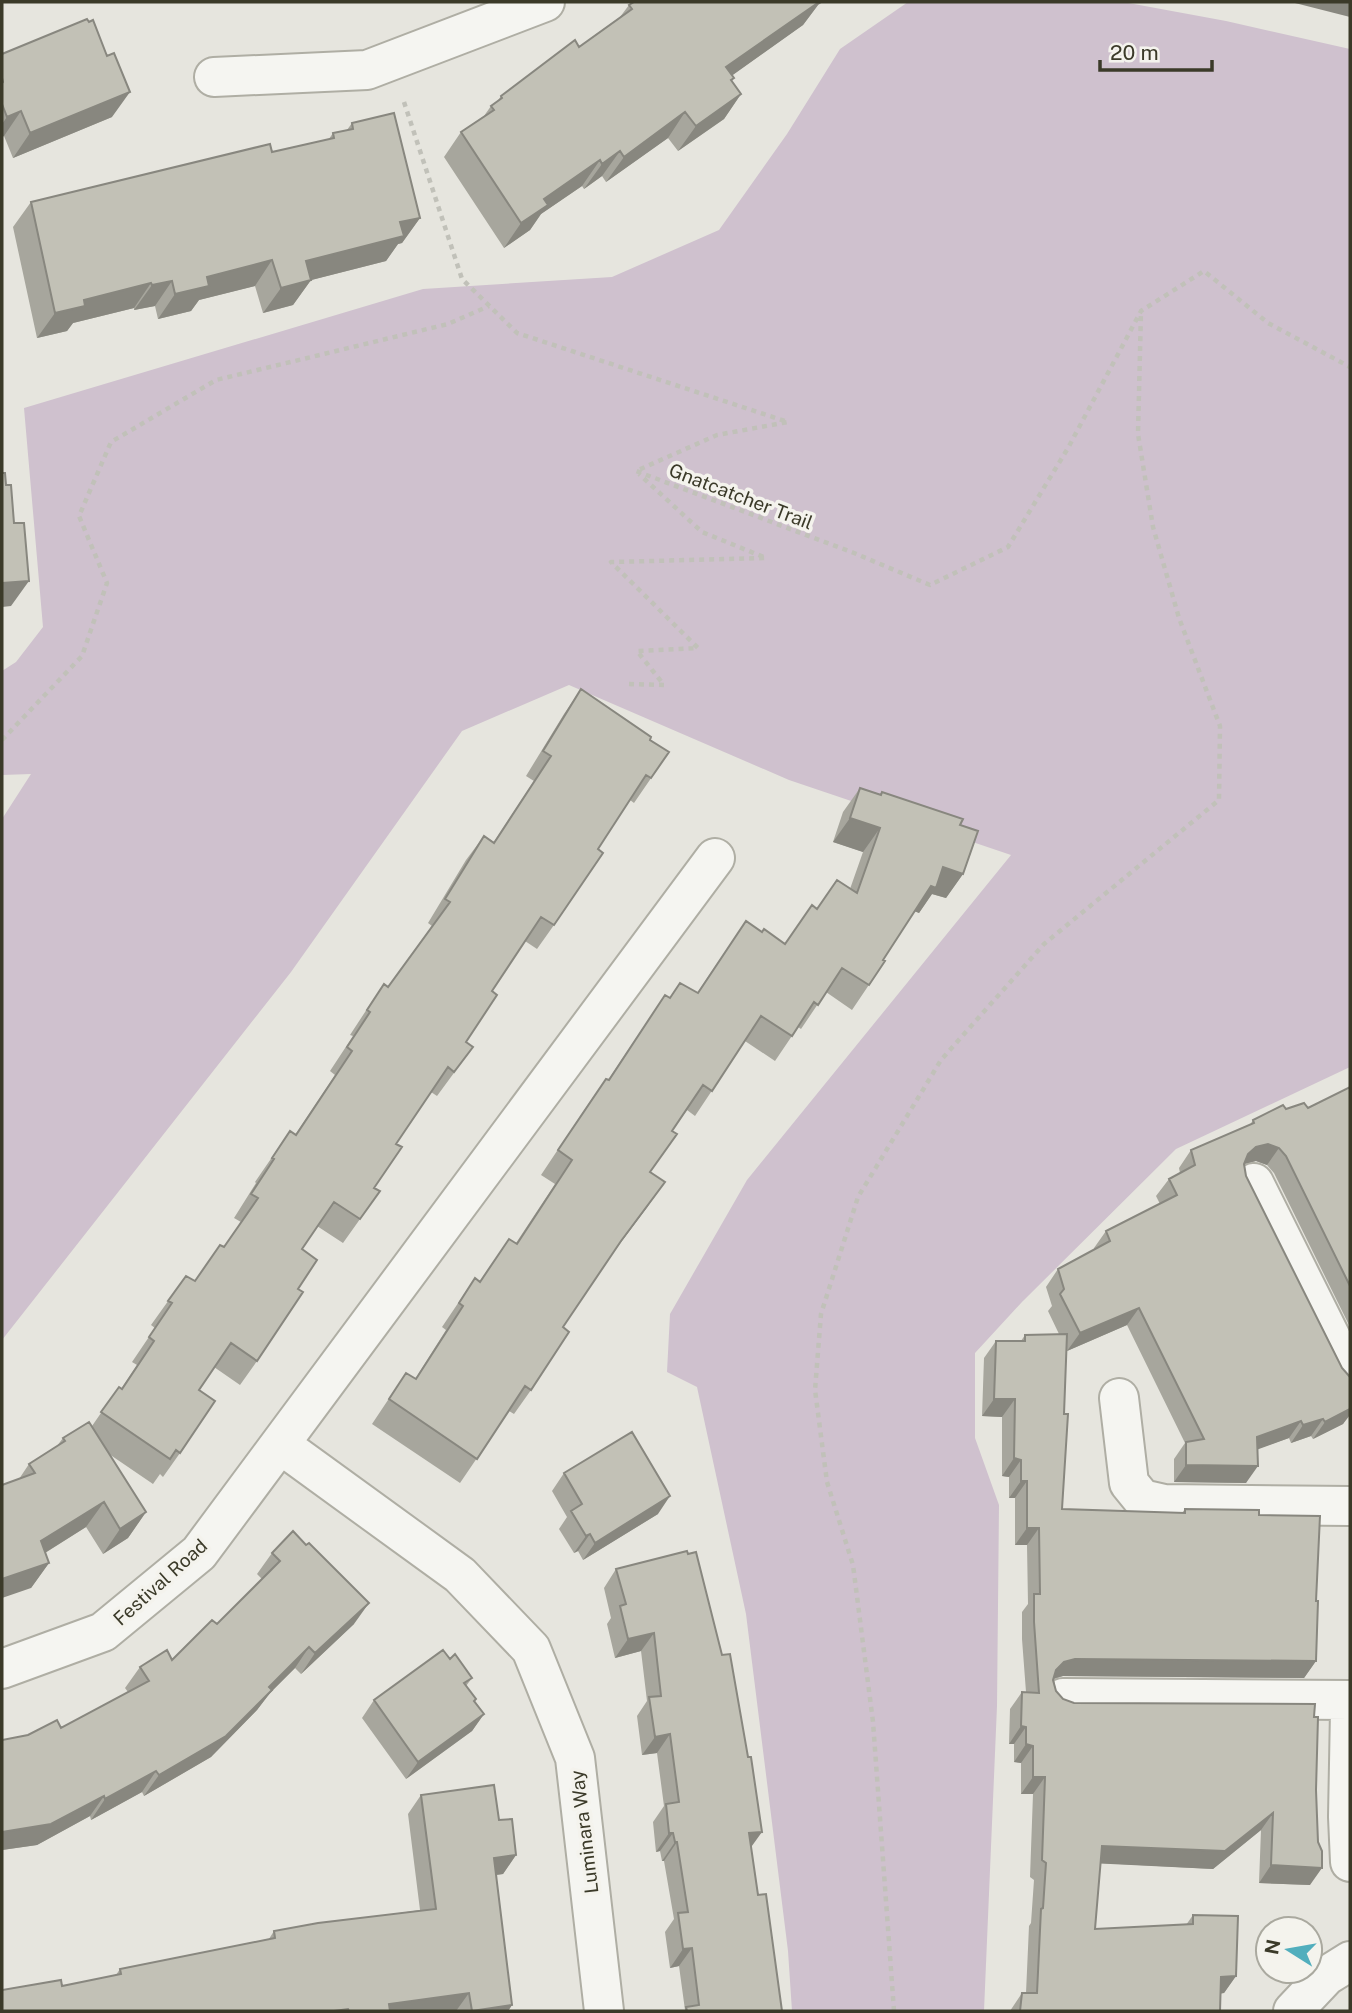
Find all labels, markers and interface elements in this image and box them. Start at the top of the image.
scale bar [1100,28,1212,72]
text: 20 m [1110,40,1159,65]
street label: Gnatcatcher Trail [666,458,816,534]
street label: Festival Road [109,1534,211,1630]
street label: Luminara Way [566,1769,602,1895]
north arrow [1254,1915,1324,1985]
text: N [1260,1937,1285,1956]

